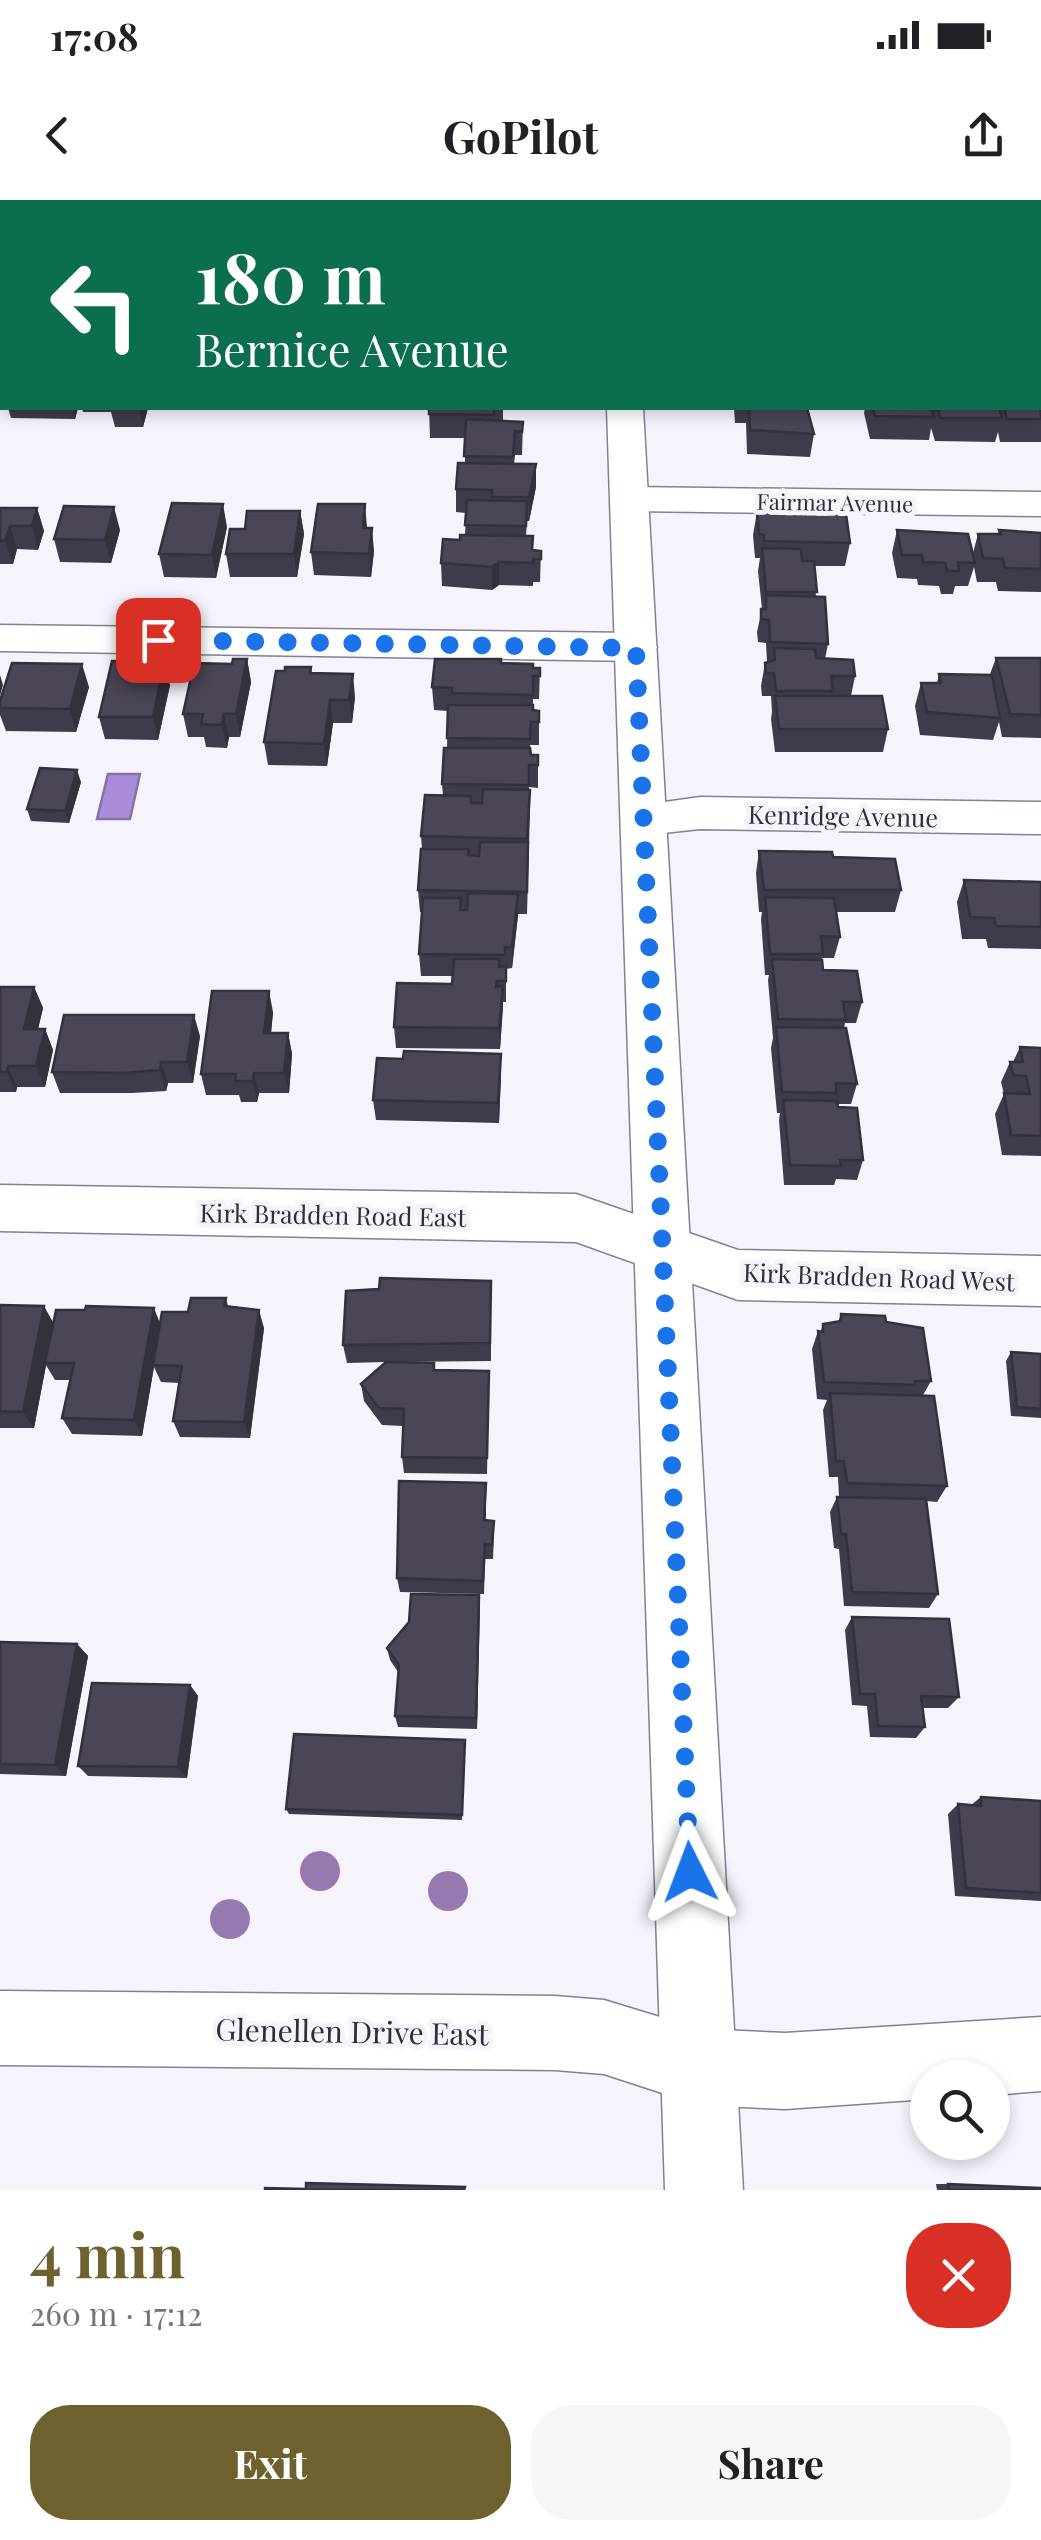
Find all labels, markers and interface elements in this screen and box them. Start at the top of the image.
text: 17:08 [50,10,139,61]
text: GoPilot [443,105,598,165]
icon: back [30,108,85,163]
icon: share [956,108,1011,163]
text: 180 m [195,228,386,322]
icon: left [30,240,160,370]
text: Bernice Avenue [195,318,509,378]
street label: Fairmar Avenue [756,486,914,518]
pin [116,598,201,683]
icon: arrive [131,613,186,668]
street label: Kenridge Avenue [748,797,938,833]
street label: Kirk Bradden Road East [199,1195,468,1233]
street label: Kirk Bradden Road West [743,1255,1017,1297]
position arrow [638,1820,742,1924]
street label: Glenellen Drive East [215,2009,489,2053]
map controls [910,2060,1010,2160]
button: search [910,2060,1010,2160]
text: 4 min [30,2213,185,2293]
button: close [906,2223,1011,2328]
text: 260 m · 17:12 [30,2291,202,2334]
button: Exit [30,2405,511,2520]
button: Share [531,2405,1011,2520]

